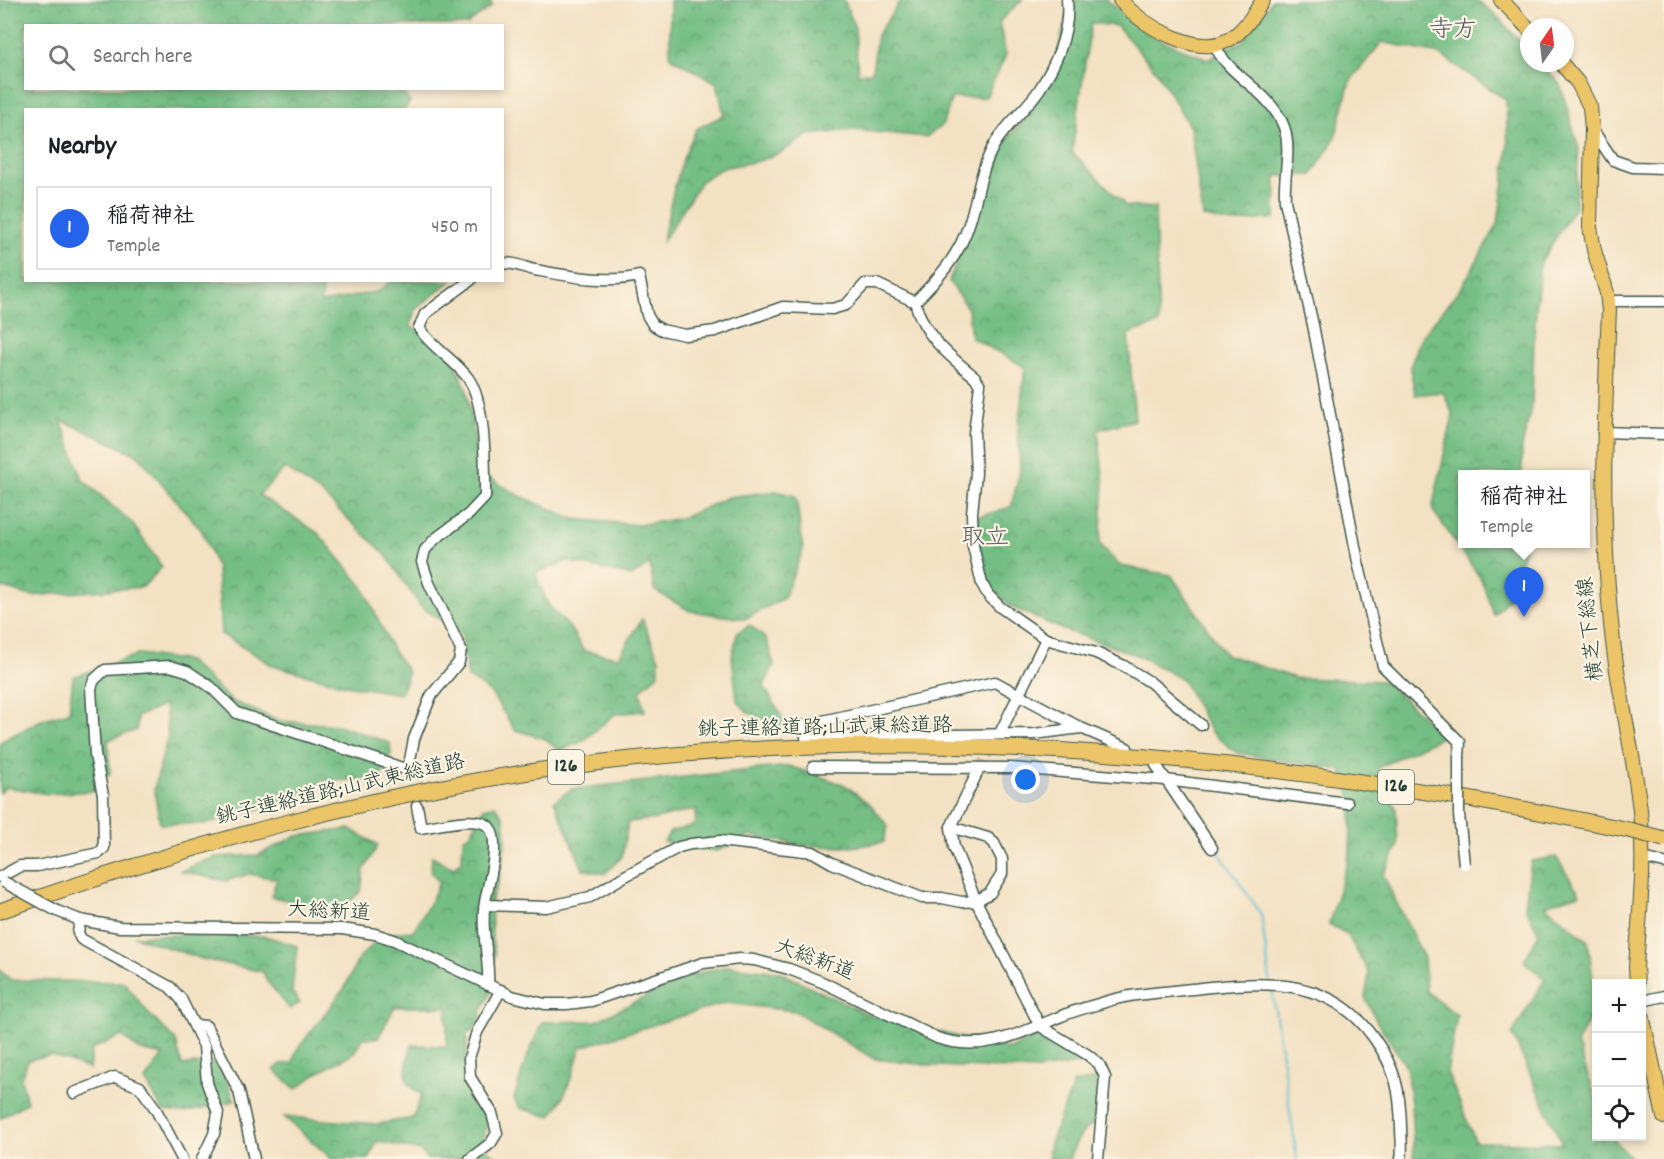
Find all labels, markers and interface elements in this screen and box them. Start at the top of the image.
district label: 寺方 [1429,14,1477,48]
north arrow [1520,18,1574,72]
search box [24,24,504,90]
icon: search [45,41,78,74]
text: Search here [93,42,192,73]
text: Nearby [48,129,116,166]
text: 稲荷神社 [107,202,195,233]
text: 1 [67,214,72,242]
text: 450 m [431,214,478,242]
text: Temple [107,233,160,261]
popup [1458,470,1590,548]
text: 稲荷神社 [1480,483,1568,514]
text: Temple [1480,514,1533,542]
district label: 取立 [961,522,1009,556]
pin: 1 [1504,568,1544,617]
street label: 横芝下総線 [1572,575,1612,683]
street label: 銚子連絡道路;山武東総道路 [697,712,953,746]
street label: 銚子連絡道路;山武東総道路 [213,748,469,834]
road number: 126 [548,750,584,784]
your location [1011,765,1040,794]
road number: 126 [1378,770,1414,804]
street label: 大総新道 [286,896,372,930]
street label: 大総新道 [769,933,859,989]
map controls [1592,979,1646,1141]
button: + [1592,979,1646,1033]
button: − [1592,1033,1646,1087]
button: locate [1592,1087,1646,1141]

